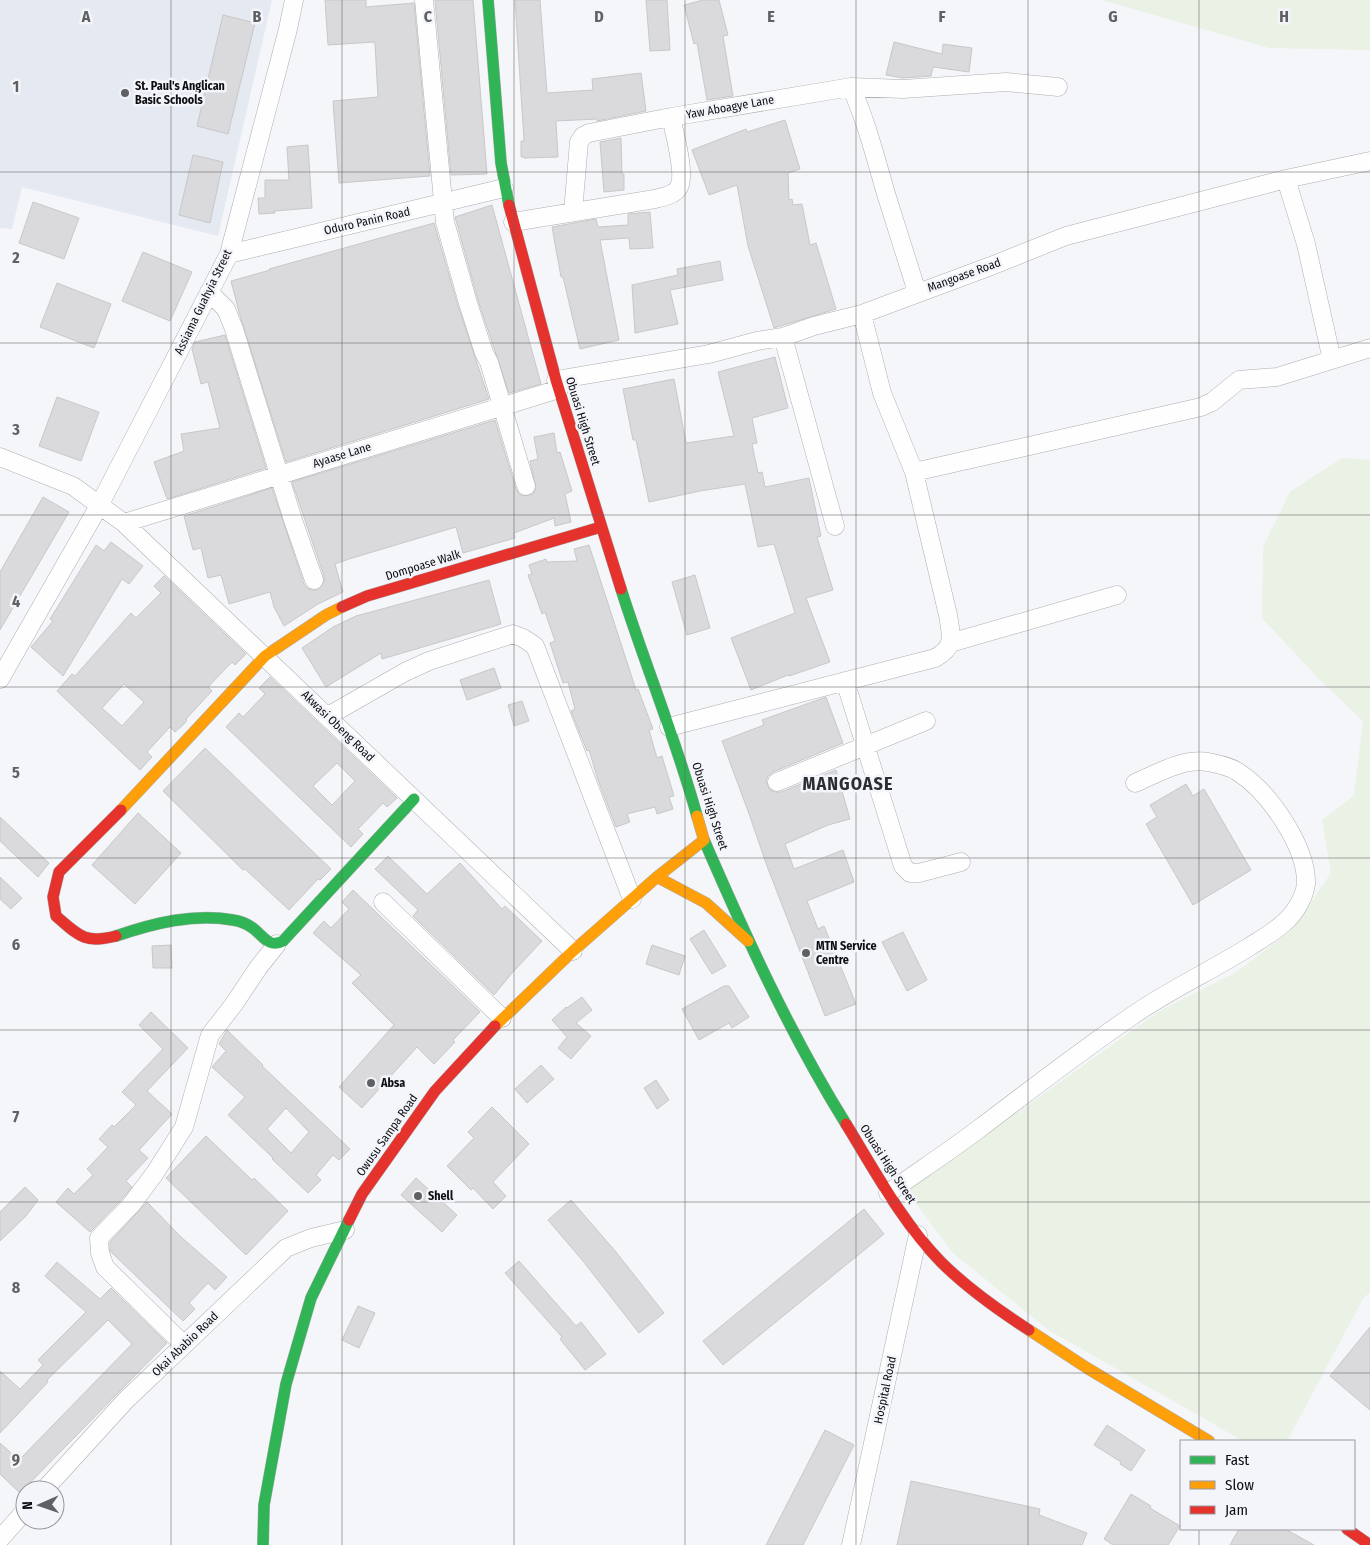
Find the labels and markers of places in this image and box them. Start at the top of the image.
place label: St. Paul's Anglican Basic Schools [135,79,225,107]
marker: St. Paul's Anglican Basic Schools [119,87,131,99]
place label: MTN Service Centre [816,939,877,967]
marker: MTN Service Centre [800,947,812,959]
place label: Absa [380,1076,405,1090]
marker: Absa [365,1077,377,1089]
place label: Shell [428,1189,454,1203]
marker: Shell [412,1190,424,1202]

